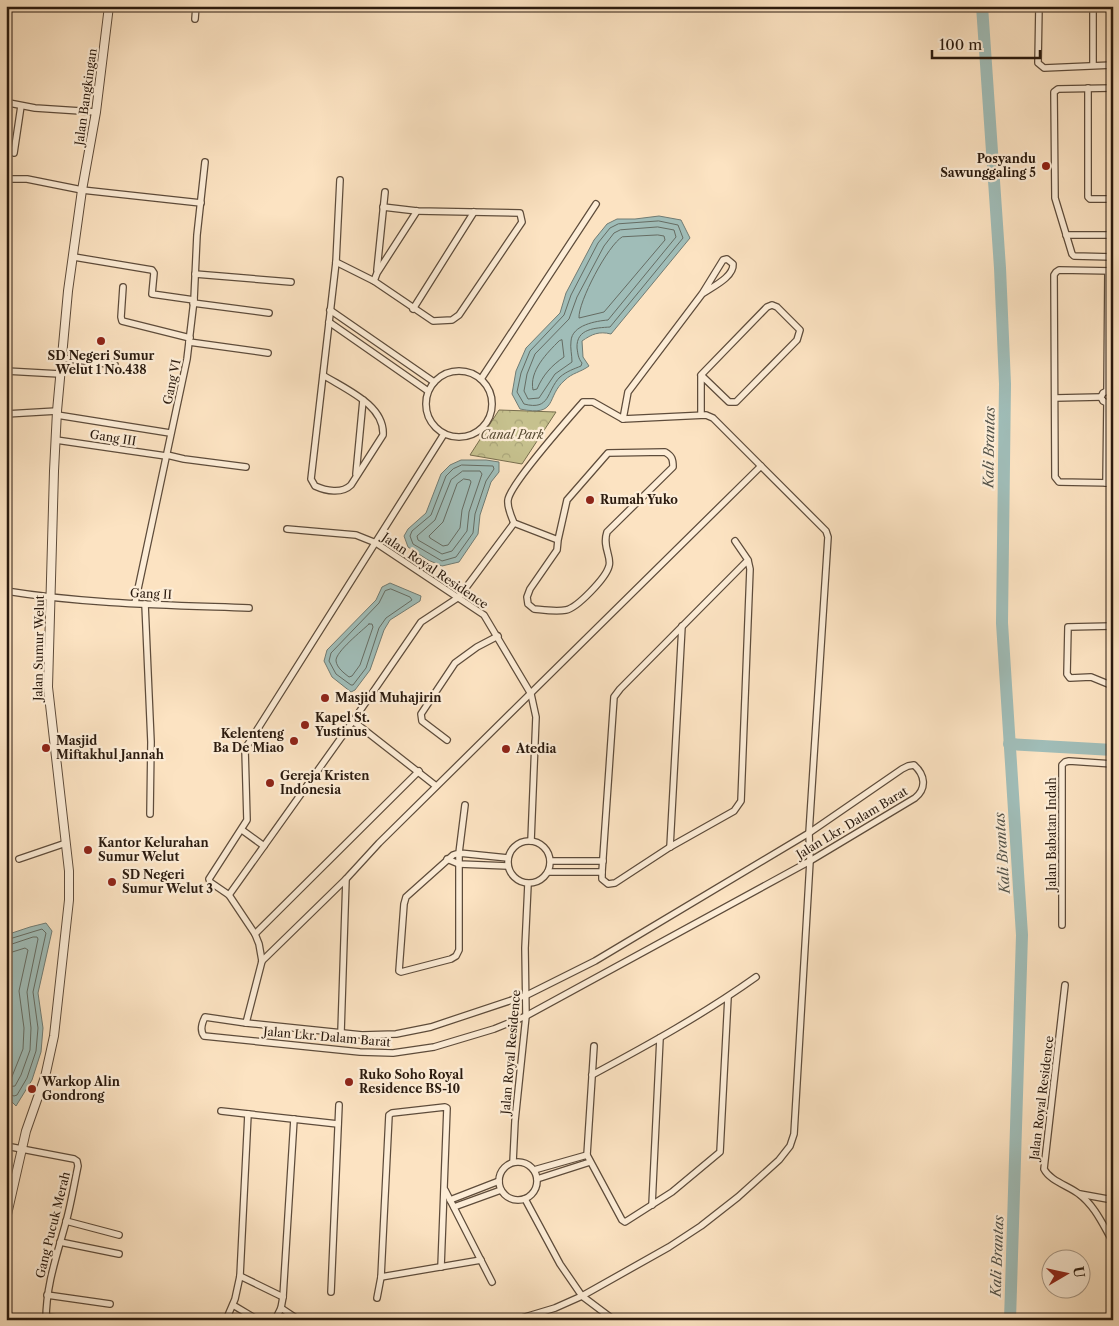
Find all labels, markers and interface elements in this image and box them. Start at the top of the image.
scale bar [932,28,1039,60]
text: 100 m [939,35,982,54]
street label: Jalan Bangkingan [71,47,100,148]
place label: Posyandu Sawunggaling 5 [940,151,1036,180]
marker: Posyandu Sawunggaling 5 [1040,160,1052,172]
marker: SD Negeri Sumur Welut 1 No.438 [95,335,107,347]
place label: SD Negeri Sumur Welut 1 No.438 [48,348,155,377]
street label: Gang VI [159,358,184,406]
water label: Kali Brantas [979,405,999,489]
street label: Gang III [89,426,137,449]
park label: Canal Park [480,427,544,442]
place label: Rumah Yuko [600,492,678,507]
marker: Rumah Yuko [584,494,596,506]
street label: Jalan Royal Residence [378,528,492,612]
street label: Gang II [130,585,172,602]
street label: Jalan Sumur Welut [30,594,47,703]
place label: Masjid Muhajirin [335,690,442,705]
marker: Masjid Muhajirin [319,692,331,704]
place label: Kapel St. Yustinus [314,710,370,739]
marker: Kapel St. Yustinus [299,719,311,731]
place label: Kelenteng Ba De Miao [213,726,285,755]
place label: Masjid Miftakhul Jannah [56,733,165,762]
marker: Kelenteng Ba De Miao [288,735,300,747]
place label: Atedia [515,741,557,756]
marker: Masjid Miftakhul Jannah [40,742,52,754]
marker: Atedia [500,743,512,755]
place label: Gereja Kristen Indonesia [280,768,370,797]
marker: Gereja Kristen Indonesia [264,777,276,789]
street label: Jalan Babatan Indah [1044,777,1059,893]
street label: Jalan Lkr. Dalam Barat [791,783,911,863]
water label: Kali Brantas [990,811,1014,895]
place label: Kantor Kelurahan Sumur Welut [98,835,209,864]
marker: Kantor Kelurahan Sumur Welut [82,844,94,856]
place label: SD Negeri Sumur Welut 3 [122,867,213,896]
marker: SD Negeri Sumur Welut 3 [106,876,118,888]
street label: Jalan Royal Residence [497,989,523,1117]
street label: Jalan Lkr. Dalam Barat [261,1023,392,1050]
street label: Jalan Royal Residence [1026,1035,1057,1163]
place label: Ruko Soho Royal Residence BS-10 [359,1067,463,1096]
place label: Warkop Alin Gondrong [41,1074,121,1103]
marker: Ruko Soho Royal Residence BS-10 [343,1076,355,1088]
marker: Warkop Alin Gondrong [26,1083,38,1095]
street label: Gang Pucuk Merah [32,1170,73,1280]
water label: Kali Brantas [987,1214,1007,1298]
north arrow [1042,1248,1092,1298]
text: U [1069,1265,1089,1280]

